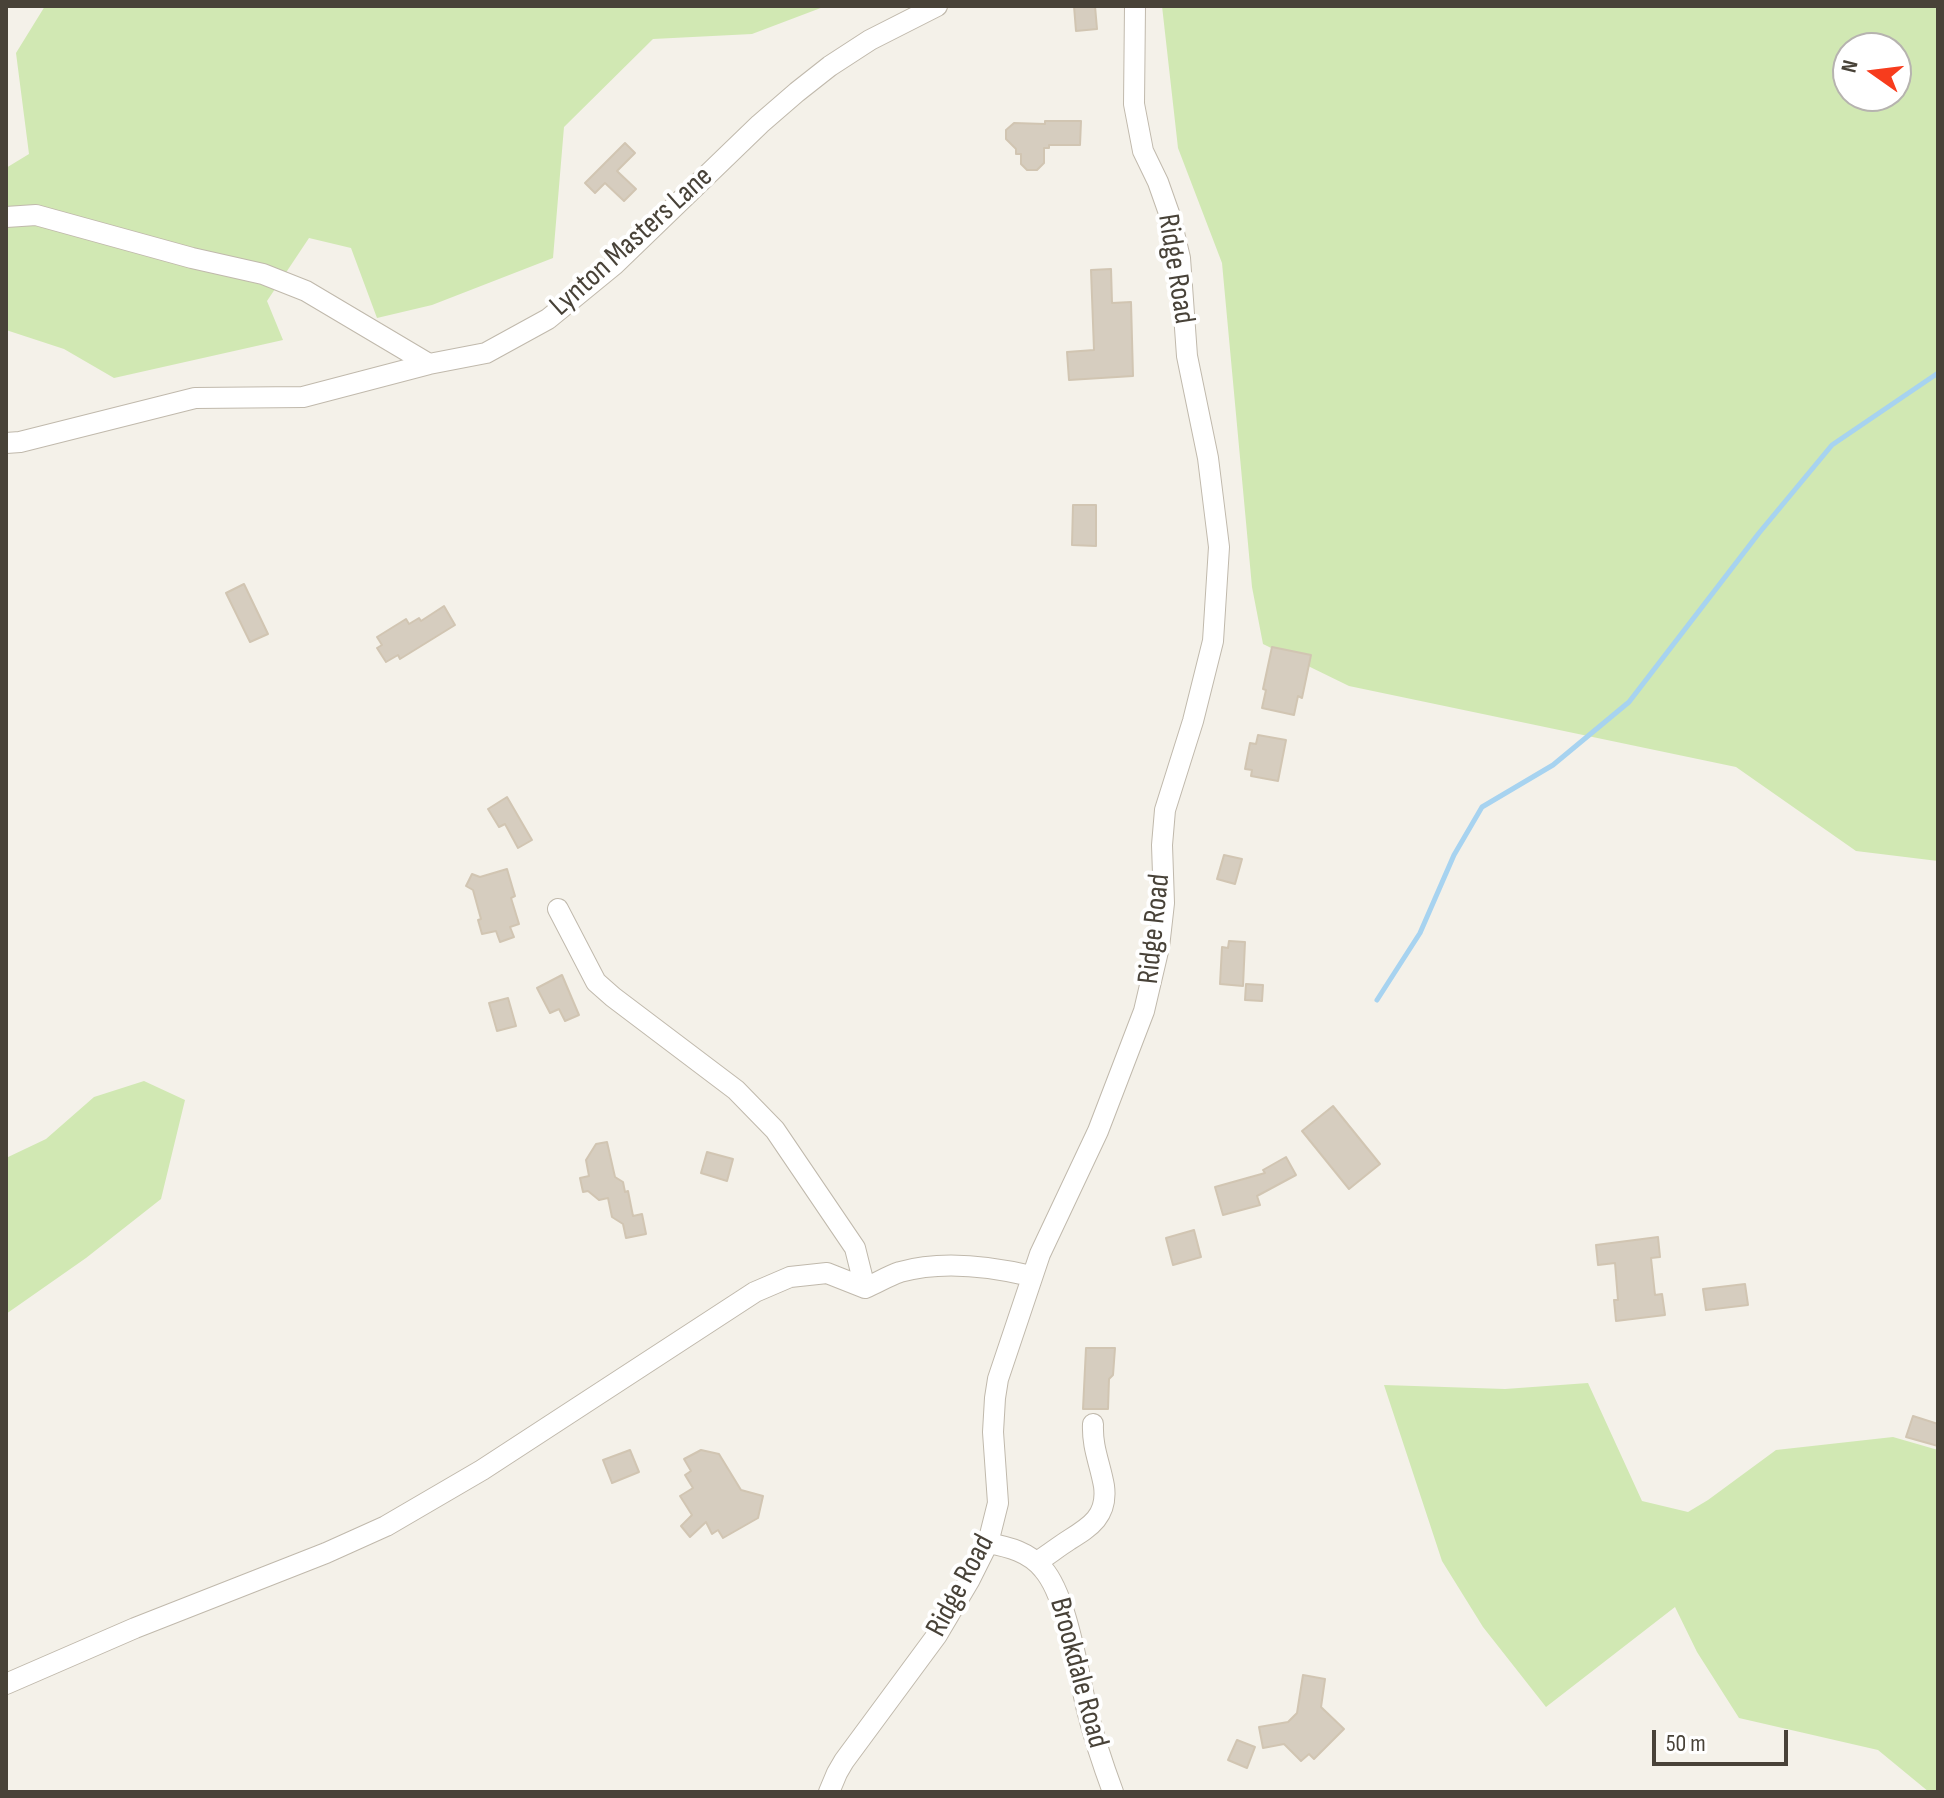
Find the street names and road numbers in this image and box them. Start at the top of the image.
street label: Lynton Masters Lane [543,160,721,324]
street label: Ridge Road [1149,212,1201,326]
street label: Ridge Road [1131,872,1179,986]
street label: Ridge Road [919,1529,1003,1643]
street label: Brookdale Road [1041,1594,1115,1752]

